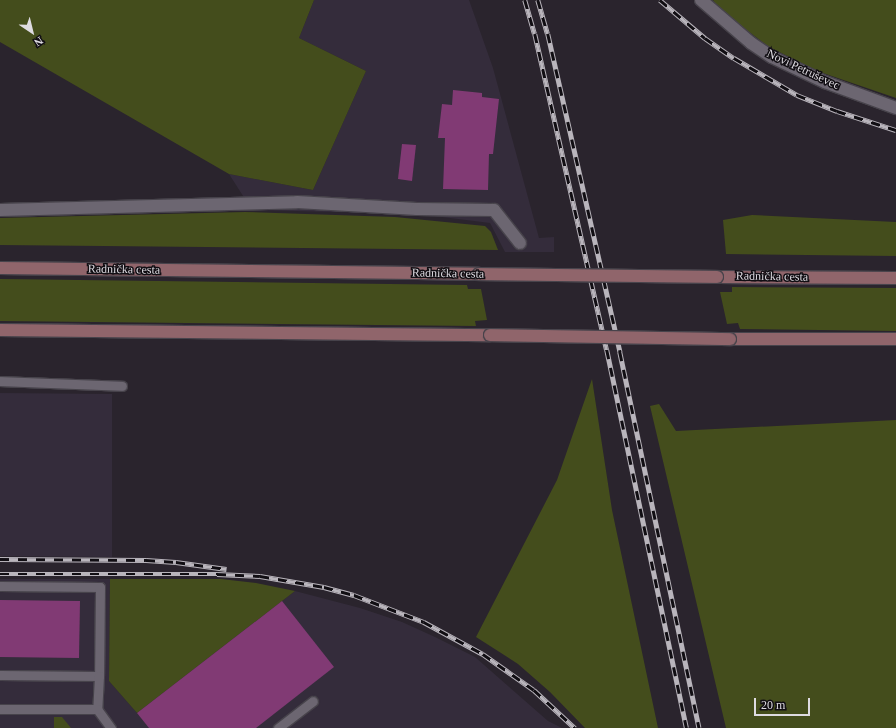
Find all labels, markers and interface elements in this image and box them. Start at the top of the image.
north arrow [12,12,52,52]
text: N [32,35,46,49]
street label: Novi Petruševec [764,47,842,93]
street label: Radnička cesta [88,262,160,278]
street label: Radnička cesta [412,266,484,282]
street label: Radnička cesta [736,269,808,285]
scale bar [756,690,812,716]
text: 20 m [761,698,785,712]

